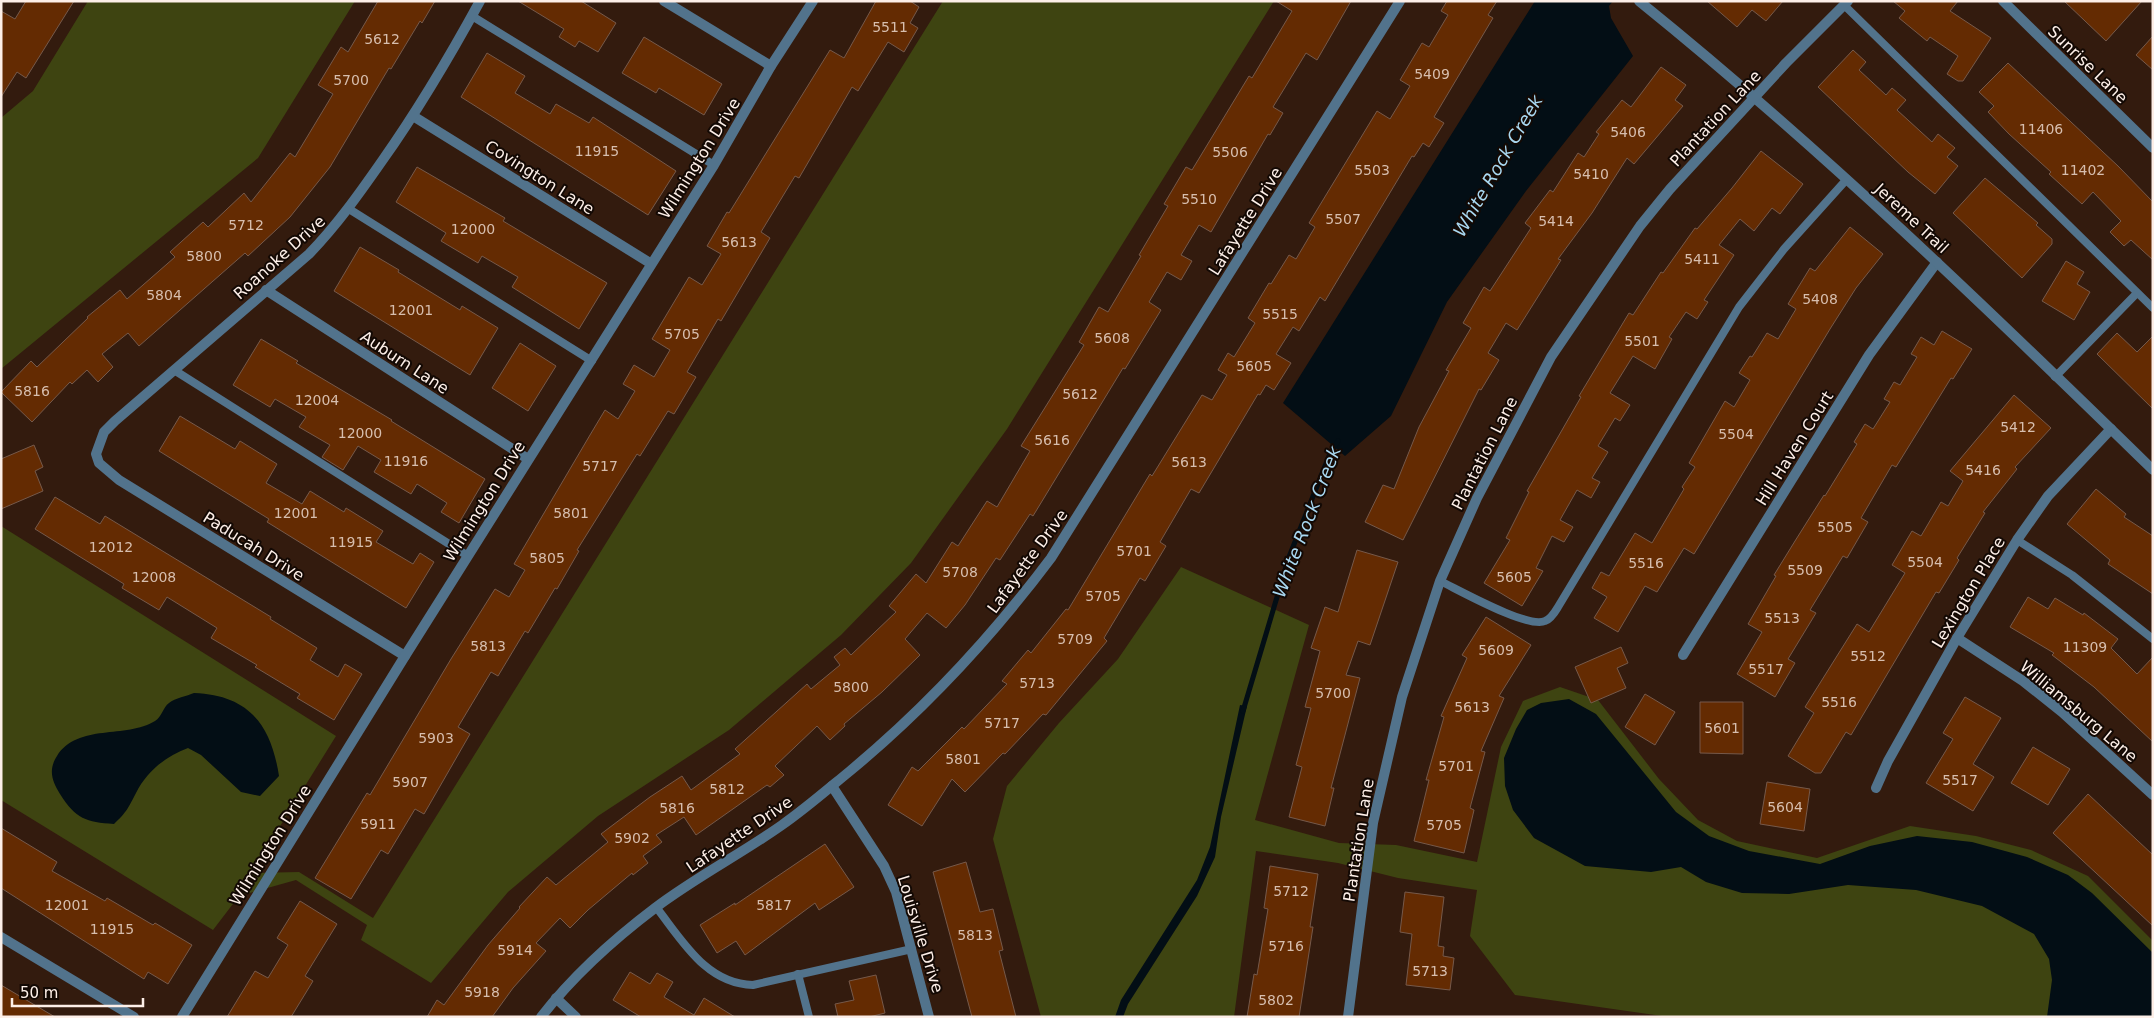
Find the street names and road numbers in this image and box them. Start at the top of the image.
street label: Sunrise Lane [2044,22,2131,107]
street label: Plantation Lane [1666,66,1765,170]
street label: Wilmington Drive [655,94,744,222]
street label: Covington Lane [482,136,598,219]
street label: Lafayette Drive [1205,164,1286,279]
street label: Jereme Trail [1870,179,1952,257]
street label: Roanoke Drive [230,211,329,303]
street label: Auburn Lane [357,327,453,398]
street label: Hill Haven Court [1752,388,1837,509]
street label: Plantation Lane [1448,393,1521,513]
street label: Wilmington Drive [440,437,529,565]
street label: Lafayette Drive [983,506,1071,617]
street label: Paducah Drive [200,508,308,585]
street label: Lexington Place [1928,533,2009,651]
street label: Williamsburg Lane [2016,657,2141,766]
street label: Plantation Lane [1339,777,1378,903]
street label: Wilmington Drive [226,781,315,909]
street label: Lafayette Drive [683,792,796,877]
street label: Louisville Drive [894,873,947,995]

